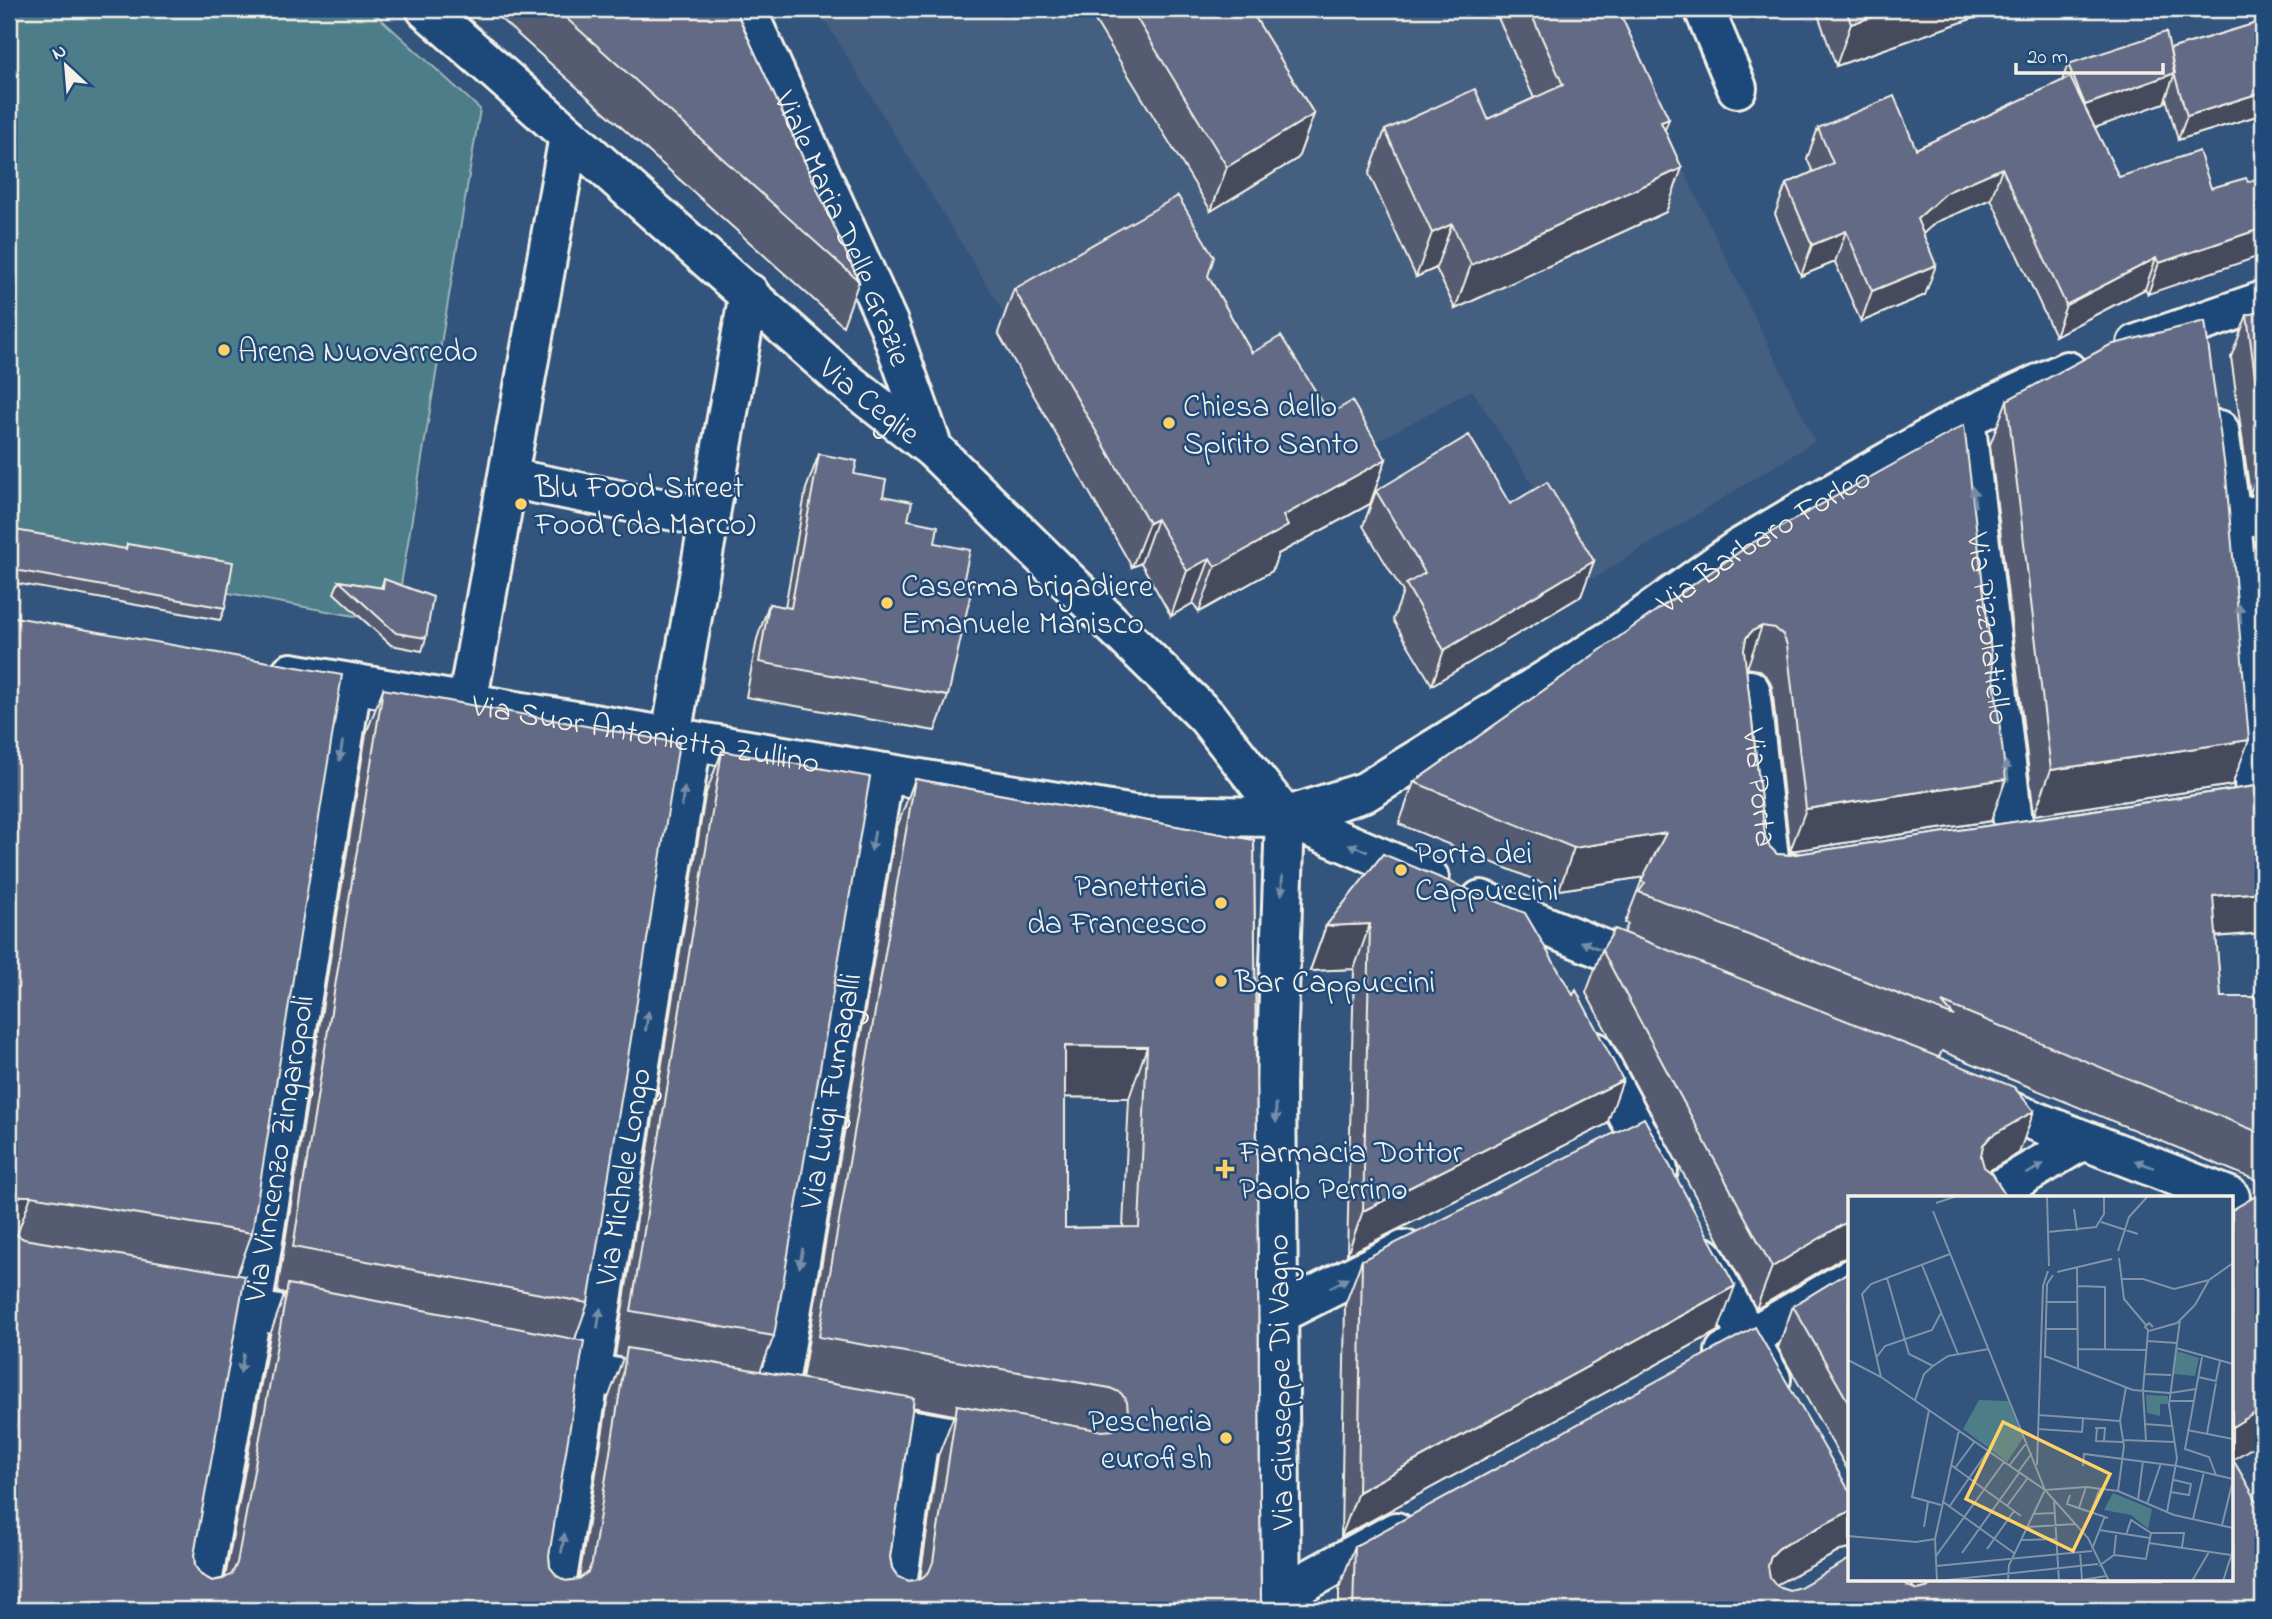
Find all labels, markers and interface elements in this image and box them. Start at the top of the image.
north arrow [32,32,102,102]
scale bar [2016,32,2164,76]
text: N [48,38,71,68]
text: 20 m [2027,43,2068,73]
street label: Viale Maria Delle Grazie [759,83,922,374]
place label: Arena Nuovarredo [238,330,478,377]
marker: Arena Nuovarredo [216,342,232,358]
street label: Via Ceglie [806,347,930,458]
place label: Chiesa dello Spirito Santo [1183,385,1359,469]
marker: Chiesa dello Spirito Santo [1161,415,1177,431]
street label: Via Barbaro Forleo [1647,456,1881,628]
place label: Blu Food Street Food (da Marco) [534,466,756,550]
one-way arrow [1969,486,1980,508]
marker: Blu Food Street Food (da Marco) [513,496,529,512]
street label: Via Pizzolatiello [1952,529,2021,728]
place label: Caserma brigadiere Emanuele Manisco [901,565,1154,649]
marker: Caserma brigadiere Emanuele Manisco [879,595,895,611]
one-way arrow [2234,603,2245,625]
street label: Via Suor Antonietta Zullino [467,684,823,789]
street label: Via Porta [1727,725,1788,849]
one-way arrow [335,740,346,762]
one-way arrow [2002,760,2013,782]
one-way arrow [678,785,689,807]
one-way arrow [867,830,878,852]
place label: Porta dei Cappuccini [1415,832,1559,916]
one-way arrow [1348,842,1368,854]
marker: Porta dei Cappuccini [1393,862,1409,878]
place label: Panetteria da Francesco [1027,865,1207,949]
one-way arrow [1277,875,1288,897]
marker: Panetteria da Francesco [1213,895,1229,911]
one-way arrow [1580,940,1601,951]
place label: Bar Cappuccini [1234,961,1435,1008]
street label: Via Luigi Fumagalli [789,970,876,1214]
marker: Bar Cappuccini [1213,973,1229,989]
street label: Via Vincenzo Zingaropoli [233,992,329,1307]
one-way arrow [642,1010,653,1032]
street label: Via Michele Longo [584,1065,666,1290]
one-way arrow [1270,1102,1282,1124]
place label: Farmacia Dottor Paolo Perrino [1238,1131,1463,1215]
one-way arrow [2133,1158,2154,1169]
marker: Farmacia Dottor Paolo Perrino [1217,1161,1233,1177]
one-way arrow [2025,1163,2044,1175]
inset map [1848,1196,2234,1580]
street label: Via Giuseppe Di Vagno [1256,1234,1309,1531]
one-way arrow [795,1247,806,1269]
one-way arrow [1329,1277,1349,1288]
one-way arrow [594,1307,605,1329]
one-way arrow [236,1352,247,1374]
place label: Pescheria eurofish [1088,1400,1212,1484]
marker: Pescheria eurofish [1218,1430,1234,1446]
one-way arrow [558,1532,569,1554]

